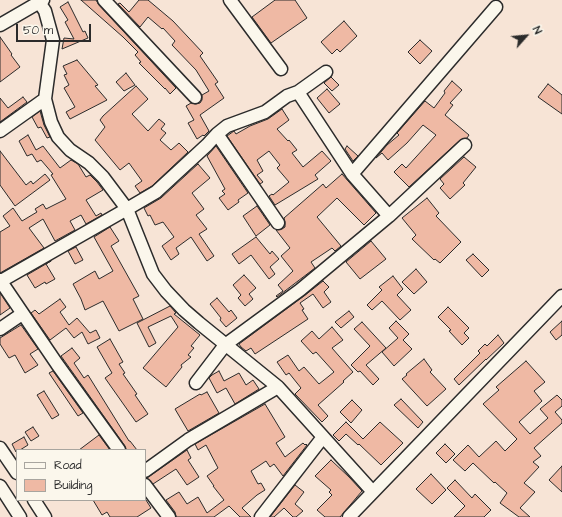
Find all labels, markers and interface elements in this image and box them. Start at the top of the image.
scale bar [18,16,93,42]
north arrow [506,16,546,56]
text: 50 m [23,22,53,39]
text: N [529,24,545,37]
legend [16,449,146,501]
text: Road [54,457,82,474]
text: Building [54,477,92,494]

